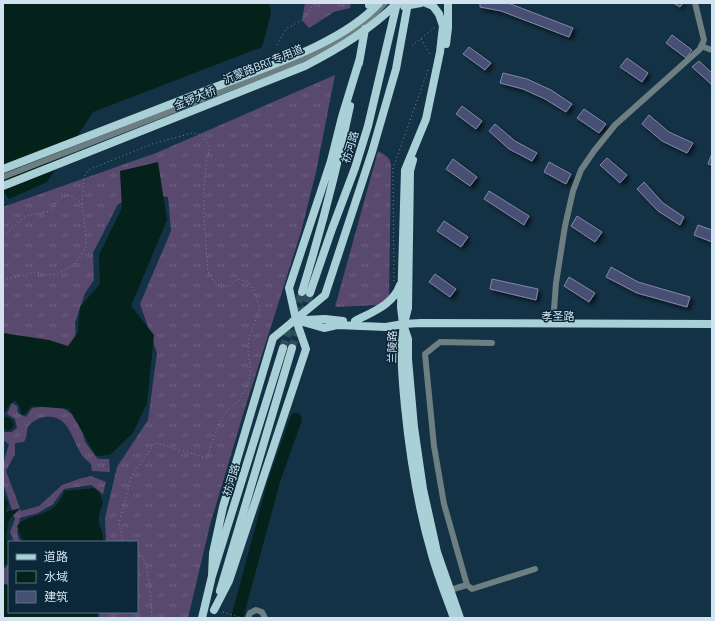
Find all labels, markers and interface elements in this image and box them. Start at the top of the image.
street label: 沂蒙路BRT专用道 [221,42,305,86]
street label: 金锣大桥 [172,83,218,113]
street label: 祊河路 [338,129,362,165]
street label: 孝圣路 [542,309,575,323]
street label: 兰陵路 [385,330,399,364]
street label: 祊河路 [219,462,243,498]
legend [8,541,138,613]
text: 道路 [44,549,68,565]
text: 水域 [44,569,68,585]
text: 建筑 [44,589,68,605]

